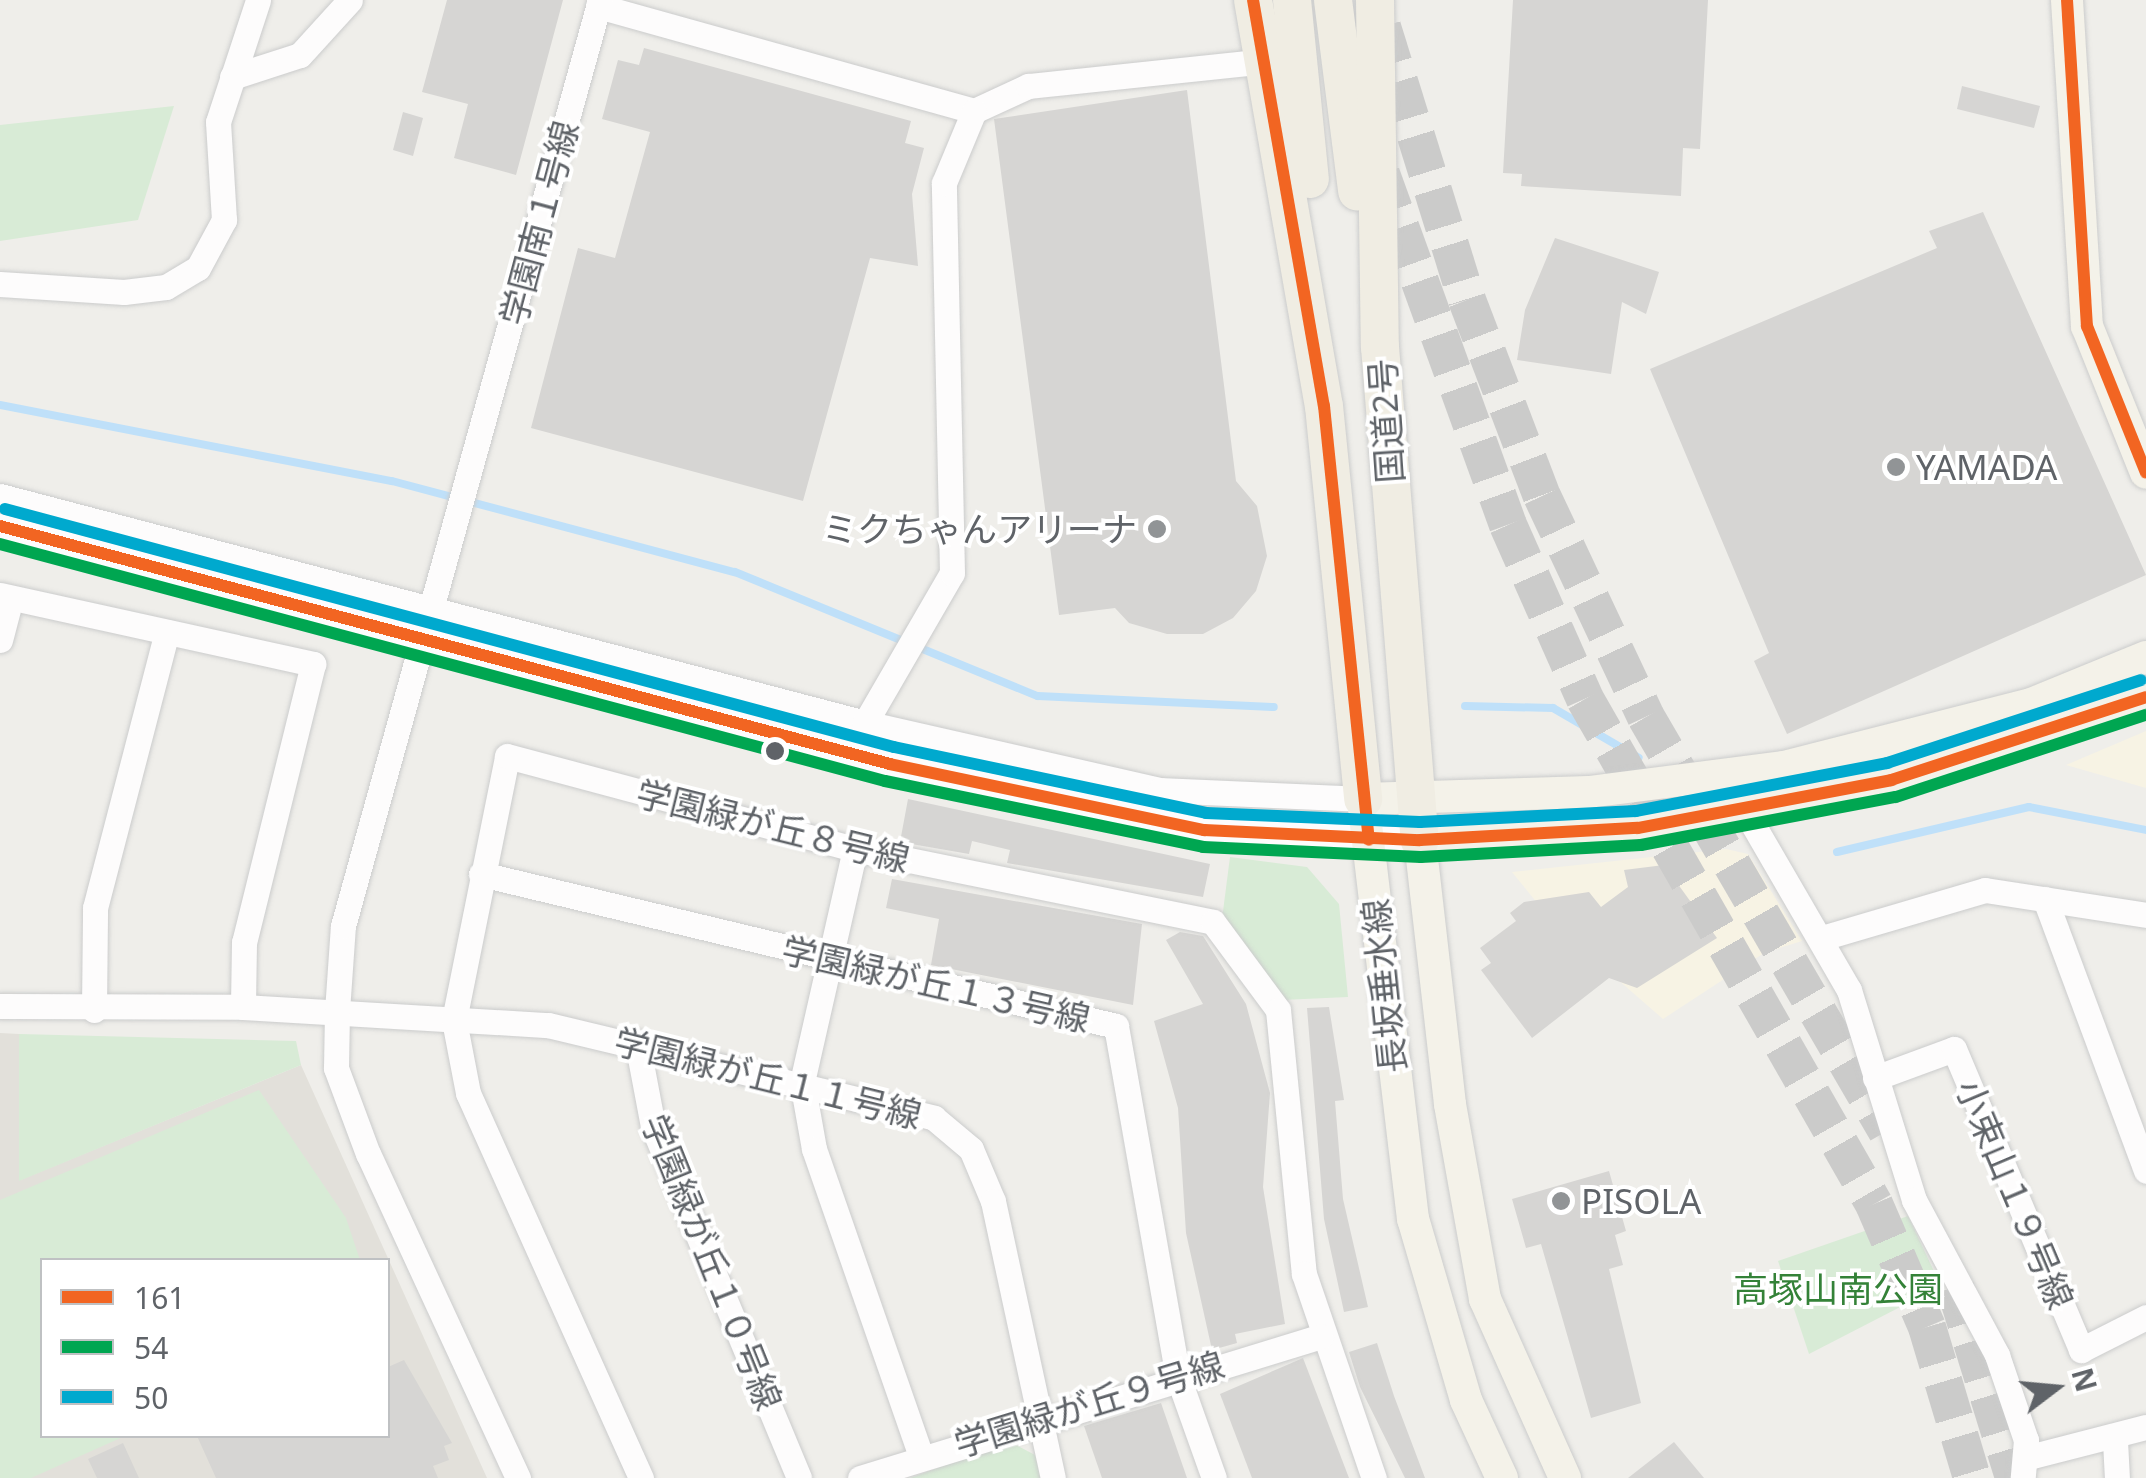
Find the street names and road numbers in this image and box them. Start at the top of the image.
street label: 学園南１号線 [492,116,586,330]
street label: 国道2号 [1361,357,1411,485]
street label: 学園緑が丘８号線 [632,772,914,880]
street label: 長坂垂水線 [1354,897,1414,1075]
street label: 学園緑が丘１３号線 [778,928,1094,1040]
street label: 学園緑が丘１１号線 [610,1020,926,1136]
street label: 小束山１９号線 [1948,1073,2082,1315]
street label: 学園緑が丘１０号線 [634,1108,790,1416]
street label: 学園緑が丘９号線 [949,1343,1229,1465]

